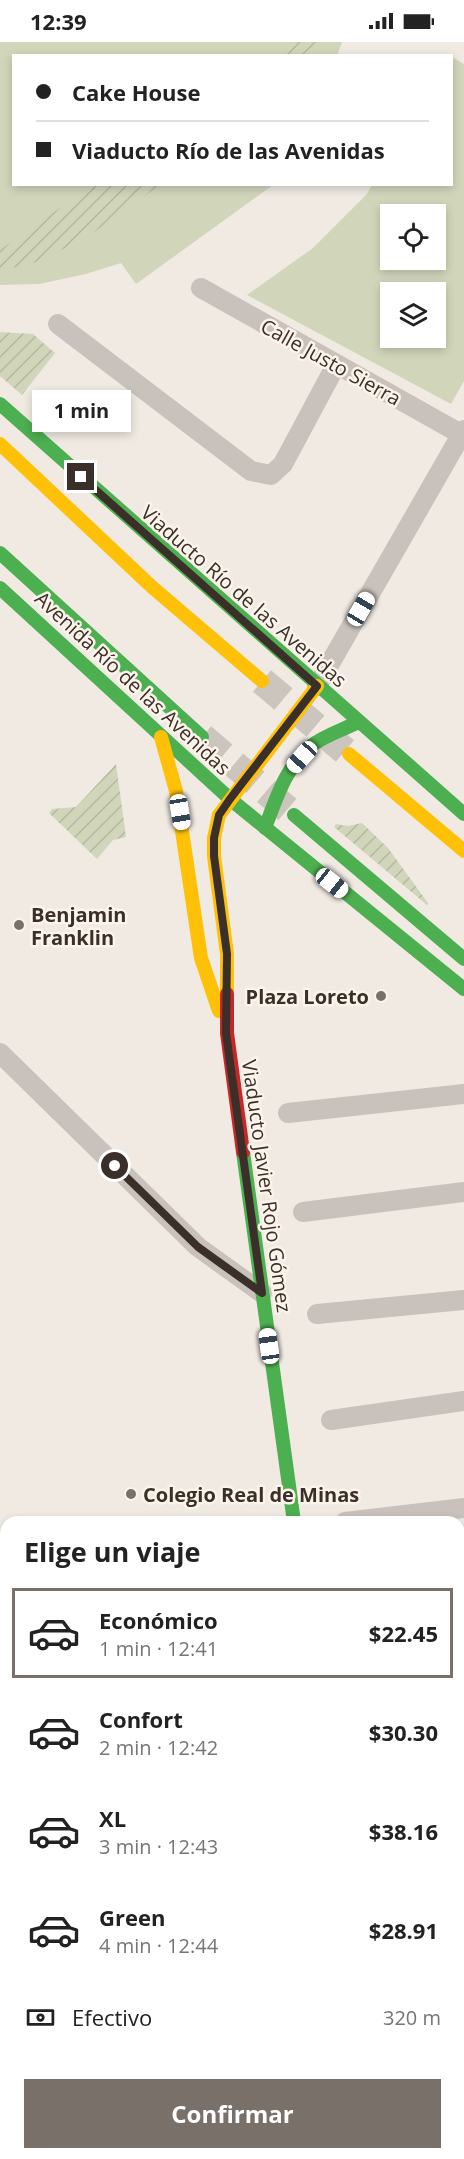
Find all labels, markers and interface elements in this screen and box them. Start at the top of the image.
text: 12:39 [30,6,87,36]
text: Cake House [72,77,201,107]
text: Viaducto Río de las Avenidas [72,135,385,165]
map controls [380,204,446,348]
button: locate [380,204,446,270]
button: layers [380,282,446,348]
street label: Calle Justo Sierra [256,312,406,412]
callout: 1 min [32,390,130,432]
text: 1 min [54,397,109,424]
route end [67,463,94,490]
street label: Viaducto Río de las Avenidas [135,499,353,693]
street label: Avenida Río de las Avenidas [29,585,237,781]
car [344,589,378,629]
car [283,738,321,776]
car [168,793,192,831]
car [312,865,352,901]
place label: Benjamin Franklin [31,901,126,951]
marker: Benjamin Franklin [12,918,26,932]
place label: Plaza Loreto [246,983,369,1010]
marker: Plaza Loreto [374,989,388,1003]
street label: Viaducto Javier Rojo Gómez [236,1058,298,1314]
route start [101,1152,128,1179]
car [258,1327,280,1365]
place label: Colegio Real de Minas [143,1481,359,1508]
marker: Colegio Real de Minas [124,1487,138,1501]
text: Elige un viaje [24,1533,200,1570]
text: Económico [99,1605,218,1635]
icon: car [27,1606,81,1660]
text: $22.45 [369,1618,438,1648]
text: 1 min · 12:41 [99,1635,218,1662]
text: Confort [99,1704,183,1734]
icon: car [27,1705,81,1759]
text: $30.30 [369,1717,438,1747]
text: 2 min · 12:42 [99,1734,218,1761]
text: XL [99,1803,126,1833]
icon: car [27,1804,81,1858]
text: $38.16 [369,1816,438,1846]
text: 3 min · 12:43 [99,1833,218,1860]
text: Green [99,1902,165,1932]
icon: car [27,1903,81,1957]
text: $28.91 [369,1915,438,1945]
text: 4 min · 12:44 [99,1932,218,1959]
icon: cash [24,2001,57,2034]
text: Efectivo [72,2002,152,2032]
text: 320 m [383,2004,441,2031]
button: Confirmar [24,2079,441,2148]

